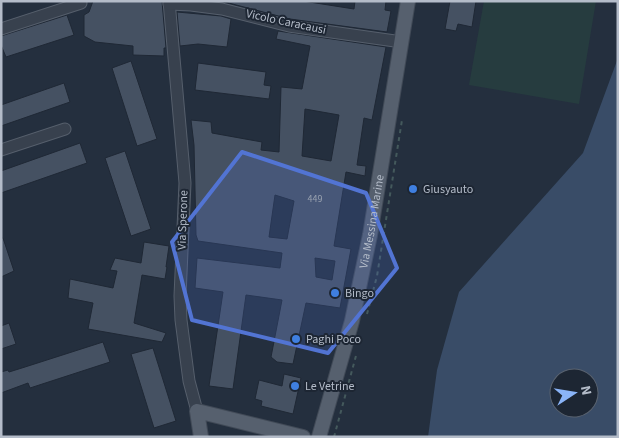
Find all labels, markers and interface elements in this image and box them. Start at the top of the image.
street label: Vicolo Caracausi [244,5,328,39]
street label: Via Messina Marine [355,173,388,270]
place label: Giusyauto [423,181,473,198]
marker: Giusyauto [407,183,419,195]
street label: Via Sperone [173,190,193,250]
house number: 449 [308,192,322,206]
place label: Bingo [345,285,374,302]
marker: Bingo [329,287,341,299]
place label: Paghi Poco [306,331,361,348]
marker: Paghi Poco [290,333,302,345]
north arrow [549,368,599,418]
place label: Le Vetrine [305,378,355,395]
marker: Le Vetrine [289,380,301,392]
text: N [575,384,596,397]

